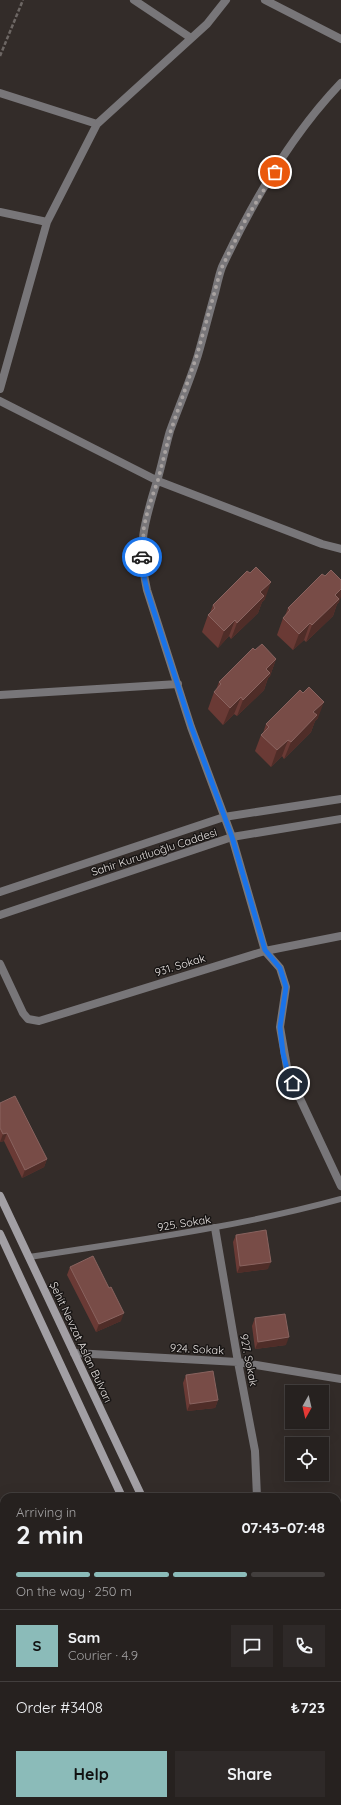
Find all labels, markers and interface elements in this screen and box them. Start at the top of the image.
pin [258,155,292,189]
icon: bag [264,161,286,183]
courier [122,537,162,577]
icon: car [131,546,153,568]
street label: Sahir Kurutluoğlu Caddesi [89,825,219,879]
street label: 931. Sokak [153,951,207,979]
pin [276,1066,310,1100]
icon: home [282,1072,304,1094]
street label: 925. Sokak [156,1212,212,1234]
street label: Şehit Nevzat Aslan Bulvarı [47,1279,115,1405]
street label: 927. Sokak [237,1333,261,1388]
street label: 924. Sokak [170,1341,224,1357]
north arrow [285,1385,329,1429]
map controls [285,1385,329,1481]
button: locate [285,1437,329,1481]
text: Arriving in [16,1504,76,1520]
text: 2 min [16,1518,84,1551]
text: 07:43–07:48 [241,1518,325,1537]
text: On the way · 250 m [16,1583,132,1599]
button: chat [231,1625,273,1667]
button: phone [283,1625,325,1667]
text: Sam [68,1628,100,1647]
text: S [33,1636,41,1655]
text: Courier · 4.9 [68,1647,138,1663]
text: Order #3408 [16,1698,103,1717]
text: ₺723 [291,1698,325,1717]
button: Help [16,1751,167,1797]
button: Share [175,1751,325,1797]

